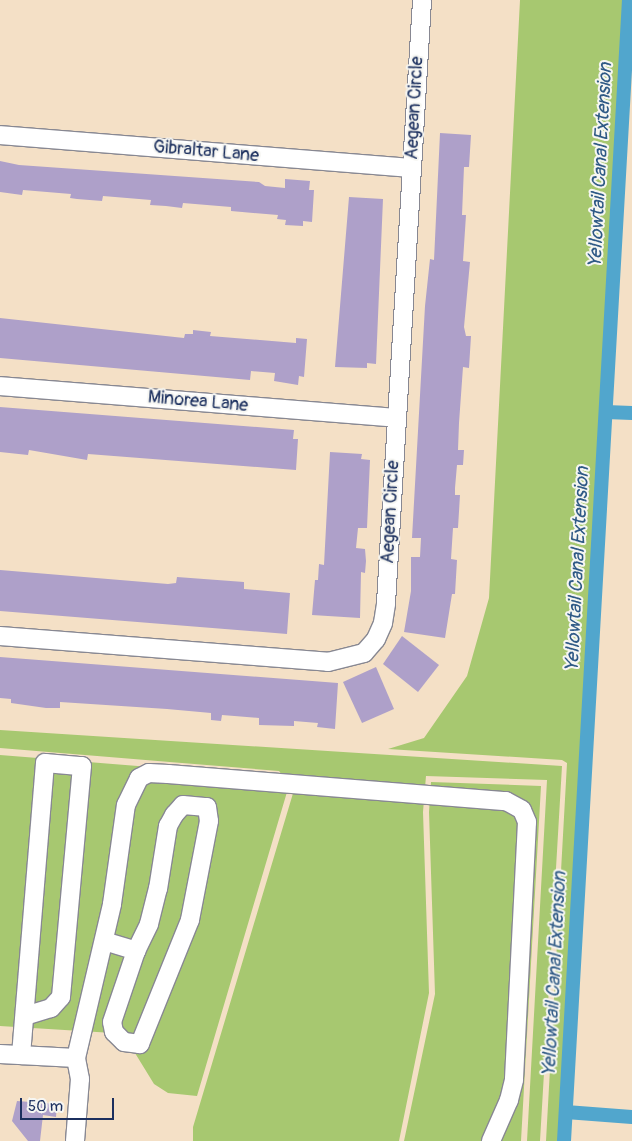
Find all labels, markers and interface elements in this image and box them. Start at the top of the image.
street label: Aegean Circle [402,56,428,160]
water label: Yellowtail Canal Extension [584,62,618,268]
street label: Gibraltar Lane [152,137,260,167]
street label: Minorea Lane [147,387,249,417]
street label: Aegean Circle [378,460,404,564]
water label: Yellowtail Canal Extension [561,466,595,672]
water label: Yellowtail Canal Extension [538,871,572,1077]
scale bar [22,1088,116,1120]
text: 50 m [28,1097,63,1116]

